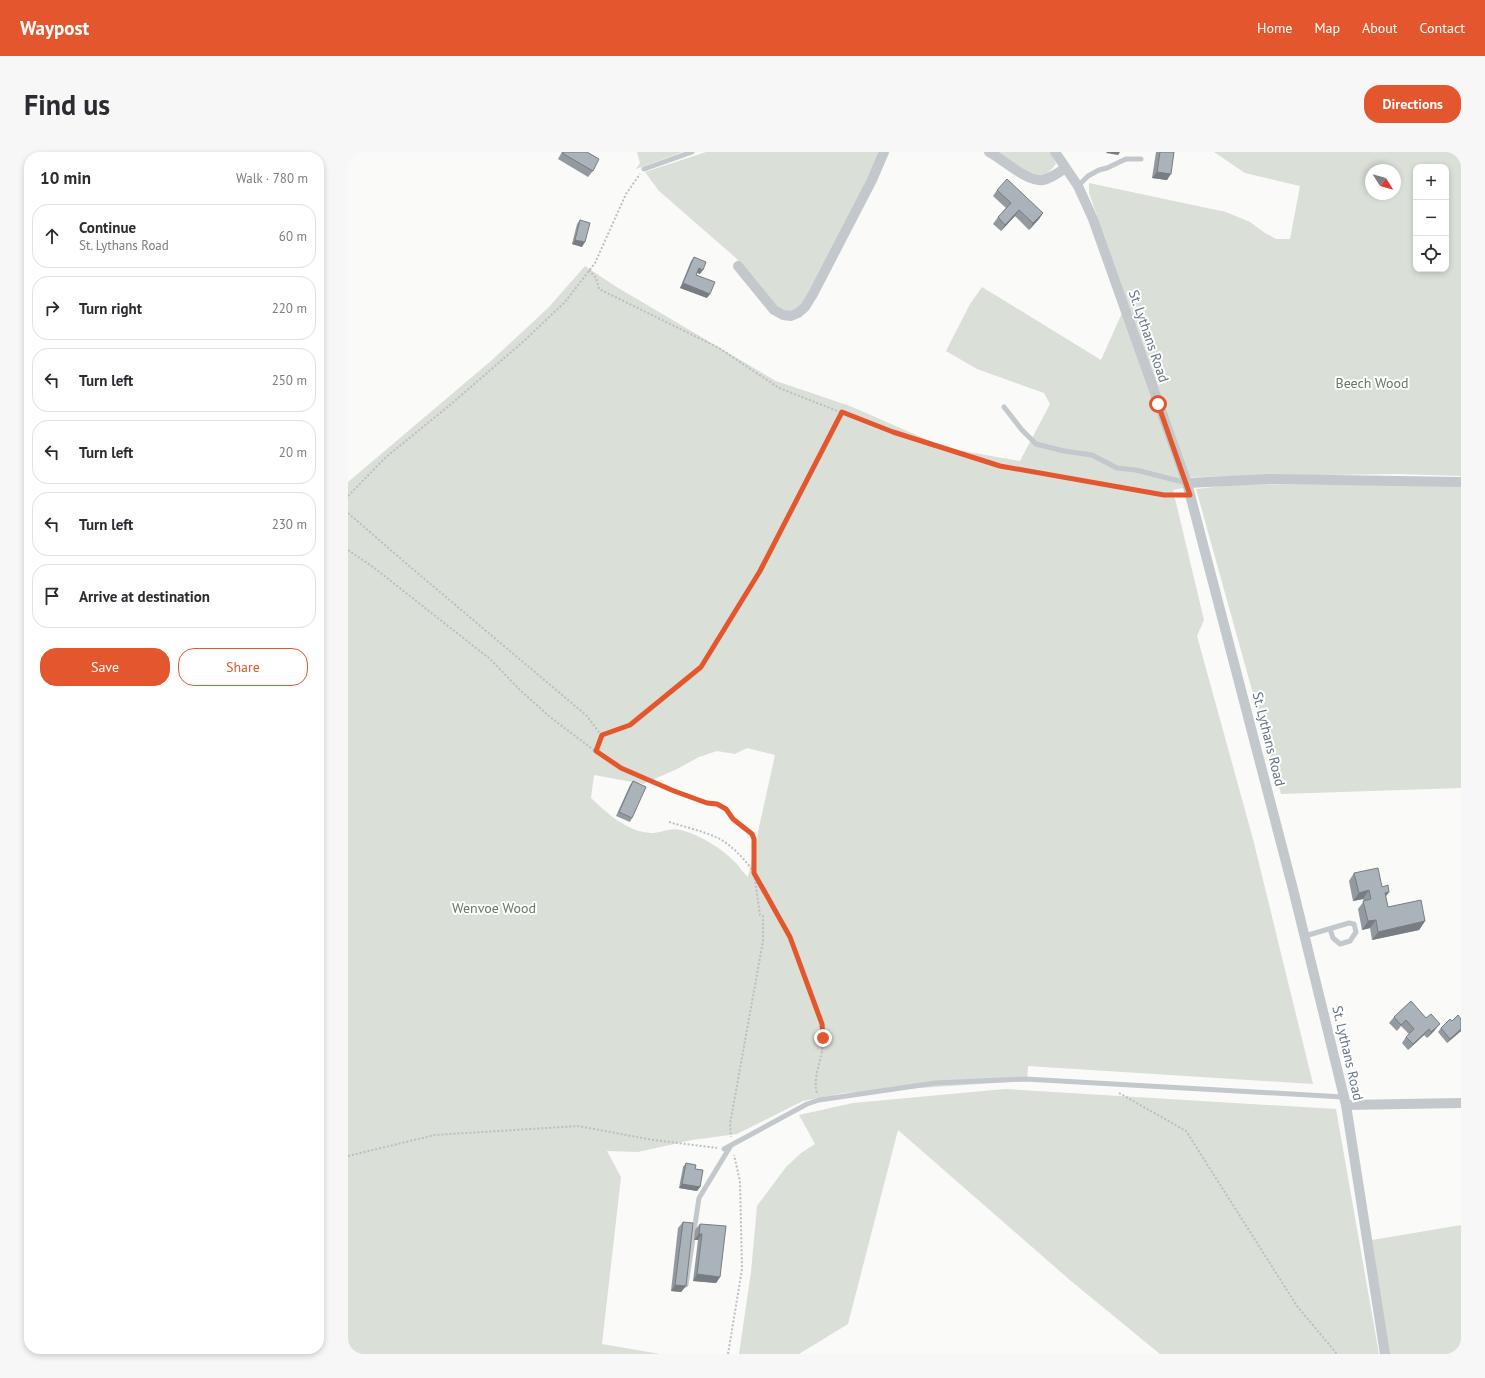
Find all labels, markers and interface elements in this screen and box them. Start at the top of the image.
text: Waypost [20,16,89,40]
text: Home [1257,19,1292,37]
text: Map [1314,19,1340,37]
text: About [1362,19,1398,37]
text: Contact [1420,19,1465,37]
button: Directions [1364,85,1461,123]
text: Find us [24,86,110,123]
north arrow [1365,164,1401,200]
map controls [1413,164,1449,272]
button: + [1413,164,1449,200]
text: 10 min [40,167,91,189]
text: Walk · 780 m [236,170,308,187]
button: − [1413,200,1449,236]
text: Continue [79,218,136,237]
icon: ahead [41,225,63,247]
text: 60 m [279,228,307,245]
button: locate [1413,236,1449,272]
text: St. Lythans Road [79,237,169,254]
street label: St. Lythans Road [1125,287,1173,385]
icon: right [41,297,63,319]
text: Turn right [79,299,142,318]
text: 220 m [272,300,307,317]
icon: left [41,369,63,391]
text: Turn left [79,371,133,390]
text: 250 m [272,372,307,389]
park label: Beech Wood [1335,374,1409,392]
route start [1149,395,1167,413]
icon: left [41,441,63,463]
text: Turn left [79,443,133,462]
text: 20 m [279,444,307,461]
icon: left [41,513,63,535]
text: Turn left [79,515,133,534]
text: 230 m [272,516,307,533]
icon: arrive [41,585,63,607]
text: Arrive at destination [79,587,210,606]
button: Save [40,648,170,686]
button: Share [178,648,308,686]
street label: St. Lythans Road [1249,690,1289,788]
park label: Wenvoe Wood [452,899,536,917]
street label: St. Lythans Road [1328,1004,1368,1102]
route end [814,1029,832,1047]

